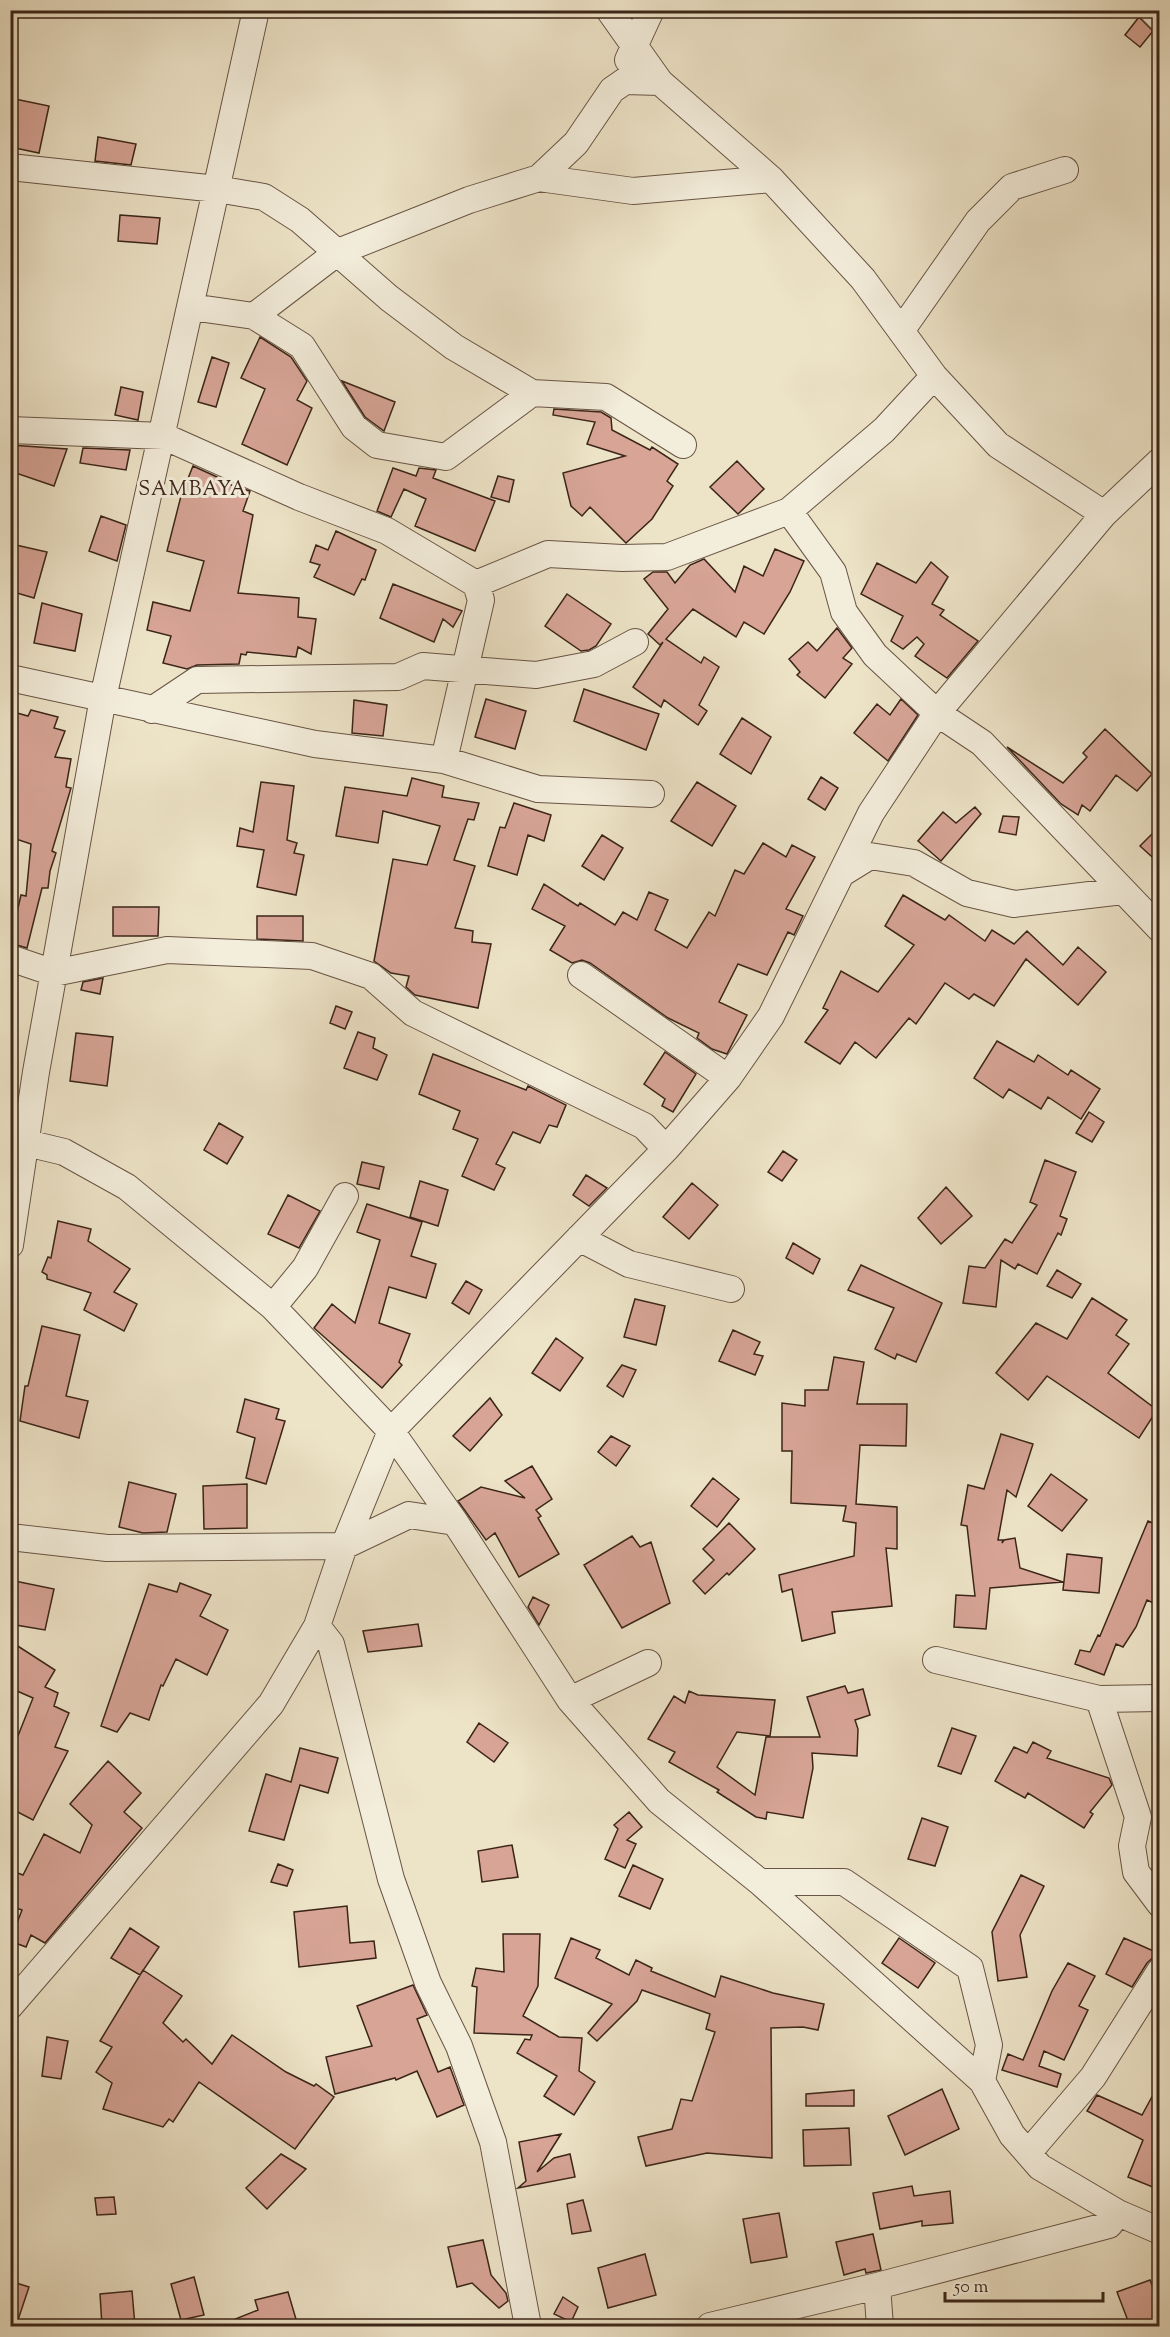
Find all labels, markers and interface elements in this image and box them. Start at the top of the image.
district label: SAMBAYA [138,476,248,505]
scale bar [945,2265,1102,2303]
text: 50 m [953,2275,989,2301]

